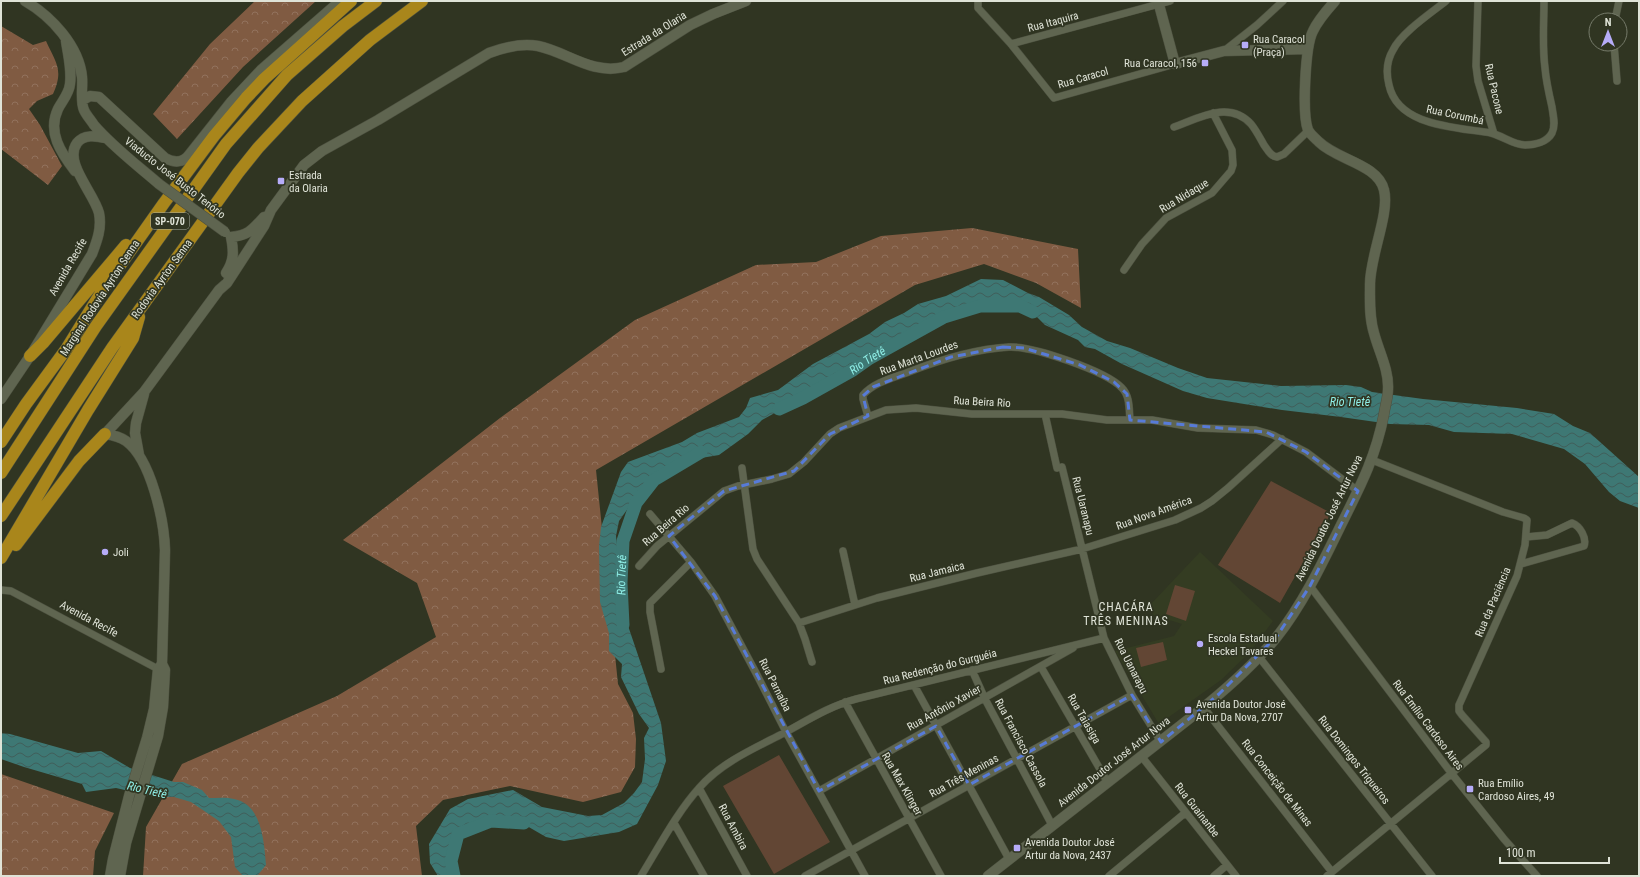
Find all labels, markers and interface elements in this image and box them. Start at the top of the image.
street label: Estrada da Olaria [619,9,689,59]
street label: Rua Itaquira [1026,9,1080,35]
north arrow [1588,12,1628,52]
text: N [1605,16,1612,29]
place label: Rua Caracol (Praça) [1253,33,1305,59]
marker: Rua Caracol (Praça) [1240,40,1250,50]
place label: Rua Caracol, 156 [1124,57,1197,70]
marker: Rua Caracol, 156 [1200,58,1210,68]
street label: Rua Pacone [1482,63,1506,115]
street label: Rua Caracol [1056,65,1110,91]
street label: Rua Corumbá [1425,103,1485,127]
street label: Viaducto José Busto Tenório [122,135,228,222]
place label: Estrada da Olaria [289,169,328,195]
marker: Estrada da Olaria [276,176,286,186]
street label: Rua Nidaque [1157,176,1211,216]
road number: SP-070 [151,213,189,229]
street label: Avenida Recife [46,236,90,298]
street label: Rodovia Ayrton Senna [129,237,195,321]
street label: Marginal Rodovia Ayrton Senna [58,238,142,358]
street label: Rua Marta Lourdes [878,338,960,378]
water label: Rio Tietê [847,344,888,377]
street label: Rua Beira Rio [953,394,1012,410]
water label: Rio Tietê [1330,395,1371,409]
street label: Avenida Doutor José Artur Nova [1293,453,1365,583]
street label: Rua Uaranapu [1069,475,1097,537]
street label: Rua Nova América [1114,493,1194,533]
street label: Rua Beira Rio [640,501,692,549]
place label: Joli [113,546,129,559]
marker: Joli [100,547,110,557]
water label: Rio Tietê [614,554,629,596]
street label: Rua Jamaica [908,559,966,585]
street label: Rua da Paciência [1472,565,1514,639]
street label: Avenida Recife [58,598,120,640]
district label: CHACÁRA TRÊS MENINAS [1083,599,1169,628]
place label: Escola Estadual Heckel Tavares [1208,632,1277,658]
street label: Rua Uanarapu [1112,636,1150,696]
marker: Escola Estadual Heckel Tavares [1195,639,1205,649]
street label: Rua Redenção do Gurguéia [882,647,998,687]
street label: Rua Parnaíba [756,656,794,714]
street label: Rua Emílio Cardoso Aires [1390,677,1466,773]
street label: Rua Antônio Xavier [905,682,984,734]
street label: Rua Taiasiga [1065,692,1103,746]
street label: Rua Francisco Cassola [992,696,1050,790]
place label: Avenida Doutor José Artur Da Nova, 2707 [1196,698,1286,724]
marker: Avenida Doutor José Artur Da Nova, 2707 [1183,705,1193,715]
street label: Rua Domingos Trigueiros [1315,713,1393,807]
street label: Avenida Doutor José Artur Nova [1055,714,1173,810]
street label: Rua Conceição de Minas [1239,737,1315,829]
street label: Rua Max Klinger [879,750,925,818]
street label: Rua Três Meninas [927,752,1001,800]
place label: Rua Emílio Cardoso Aires, 49 [1478,777,1555,803]
water label: Rio Tietê [126,779,169,801]
street label: Rua Guainanbe [1172,780,1222,840]
marker: Rua Emílio Cardoso Aires, 49 [1465,784,1475,794]
street label: Rua Ambira [716,802,750,852]
place label: Avenida Doutor José Artur da Nova, 2437 [1025,836,1115,862]
scale bar [1500,839,1609,865]
marker: Avenida Doutor José Artur da Nova, 2437 [1012,843,1022,853]
text: 100 m [1506,846,1536,860]

